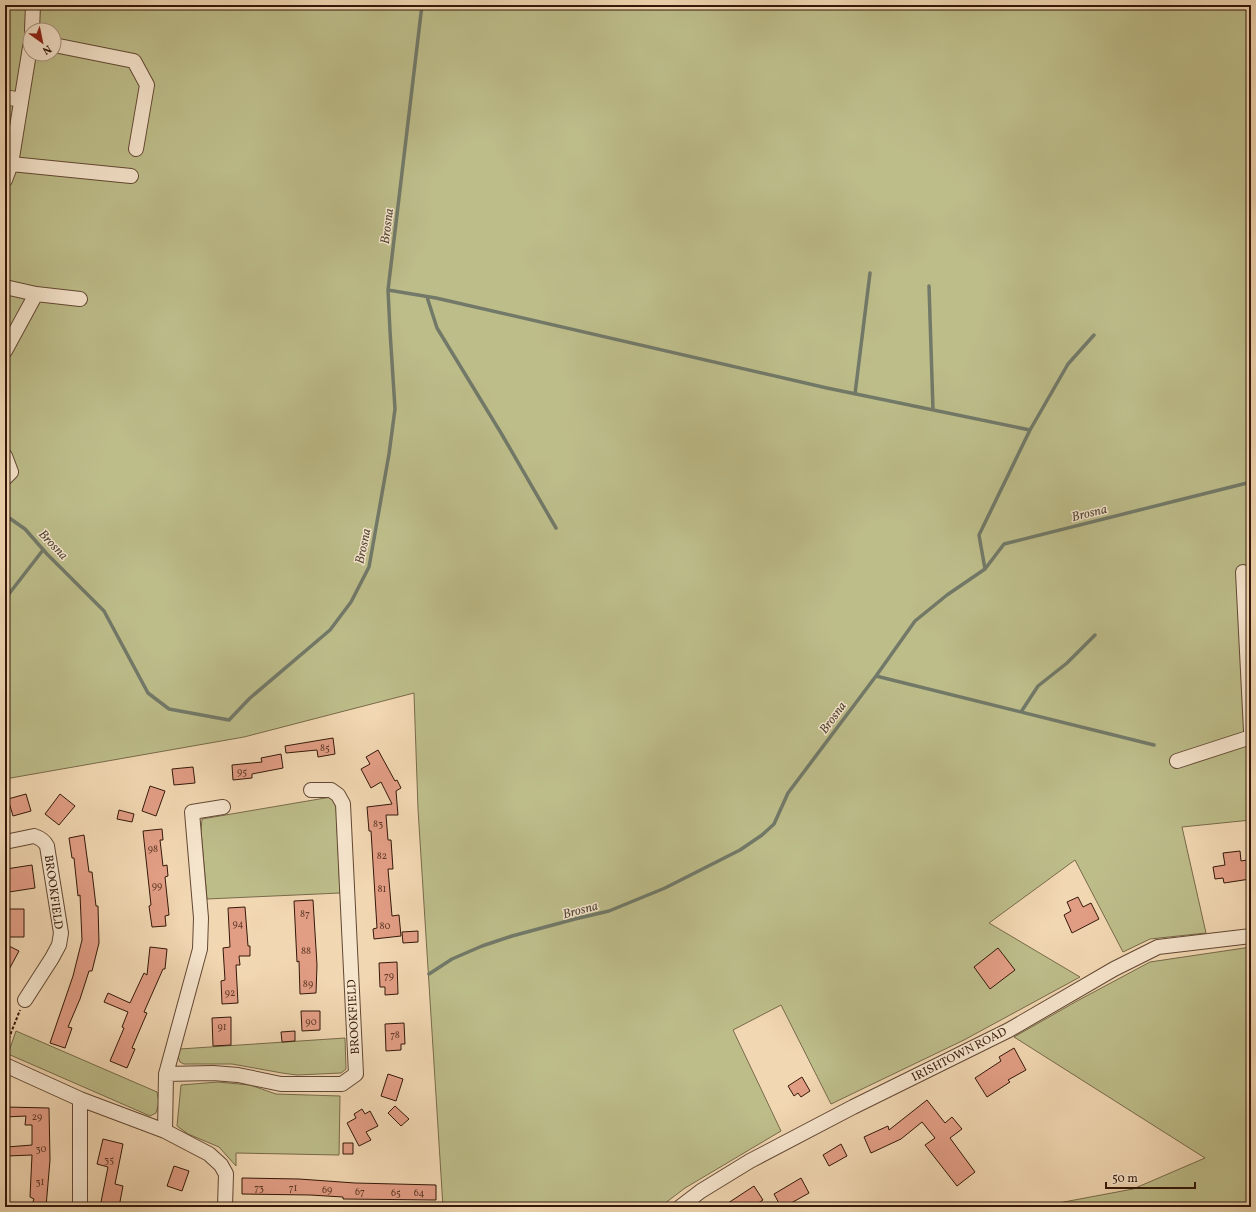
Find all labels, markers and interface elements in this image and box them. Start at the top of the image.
north arrow [22,22,62,62]
text: N [39,41,54,58]
water label: Brosna [377,207,399,245]
water label: Brosna [1070,501,1109,527]
water label: Brosna [34,526,72,565]
water label: Brosna [351,527,376,566]
water label: Brosna [816,698,851,738]
house number: 85 [320,741,330,755]
house number: 95 [237,765,247,779]
house number: 83 [373,817,383,831]
house number: 98 [148,842,158,856]
house number: 82 [377,849,387,863]
street label: BROOKFIELD [40,854,66,931]
house number: 99 [152,879,162,893]
house number: 81 [378,882,387,896]
water label: Brosna [561,898,600,924]
house number: 87 [300,907,310,921]
house number: 94 [233,917,243,931]
house number: 80 [379,919,391,933]
house number: 88 [301,944,311,958]
house number: 79 [384,969,394,983]
house number: 89 [303,977,313,991]
street label: BROOKFIELD [344,979,364,1055]
house number: 92 [225,986,235,1000]
house number: 90 [305,1015,317,1029]
house number: 91 [217,1020,227,1034]
street label: IRISHTOWN ROAD [909,1024,1010,1086]
house number: 78 [390,1028,400,1042]
house number: 29 [32,1110,42,1124]
house number: 30 [36,1142,46,1156]
house number: 35 [104,1153,114,1167]
scale bar [1106,1164,1195,1190]
text: 50 m [1112,1171,1138,1187]
house number: 31 [35,1175,45,1189]
house number: 73 [254,1181,264,1195]
house number: 71 [289,1181,297,1195]
house number: 69 [322,1183,332,1197]
house number: 67 [355,1185,365,1199]
house number: 65 [391,1186,401,1200]
house number: 64 [414,1186,424,1200]

